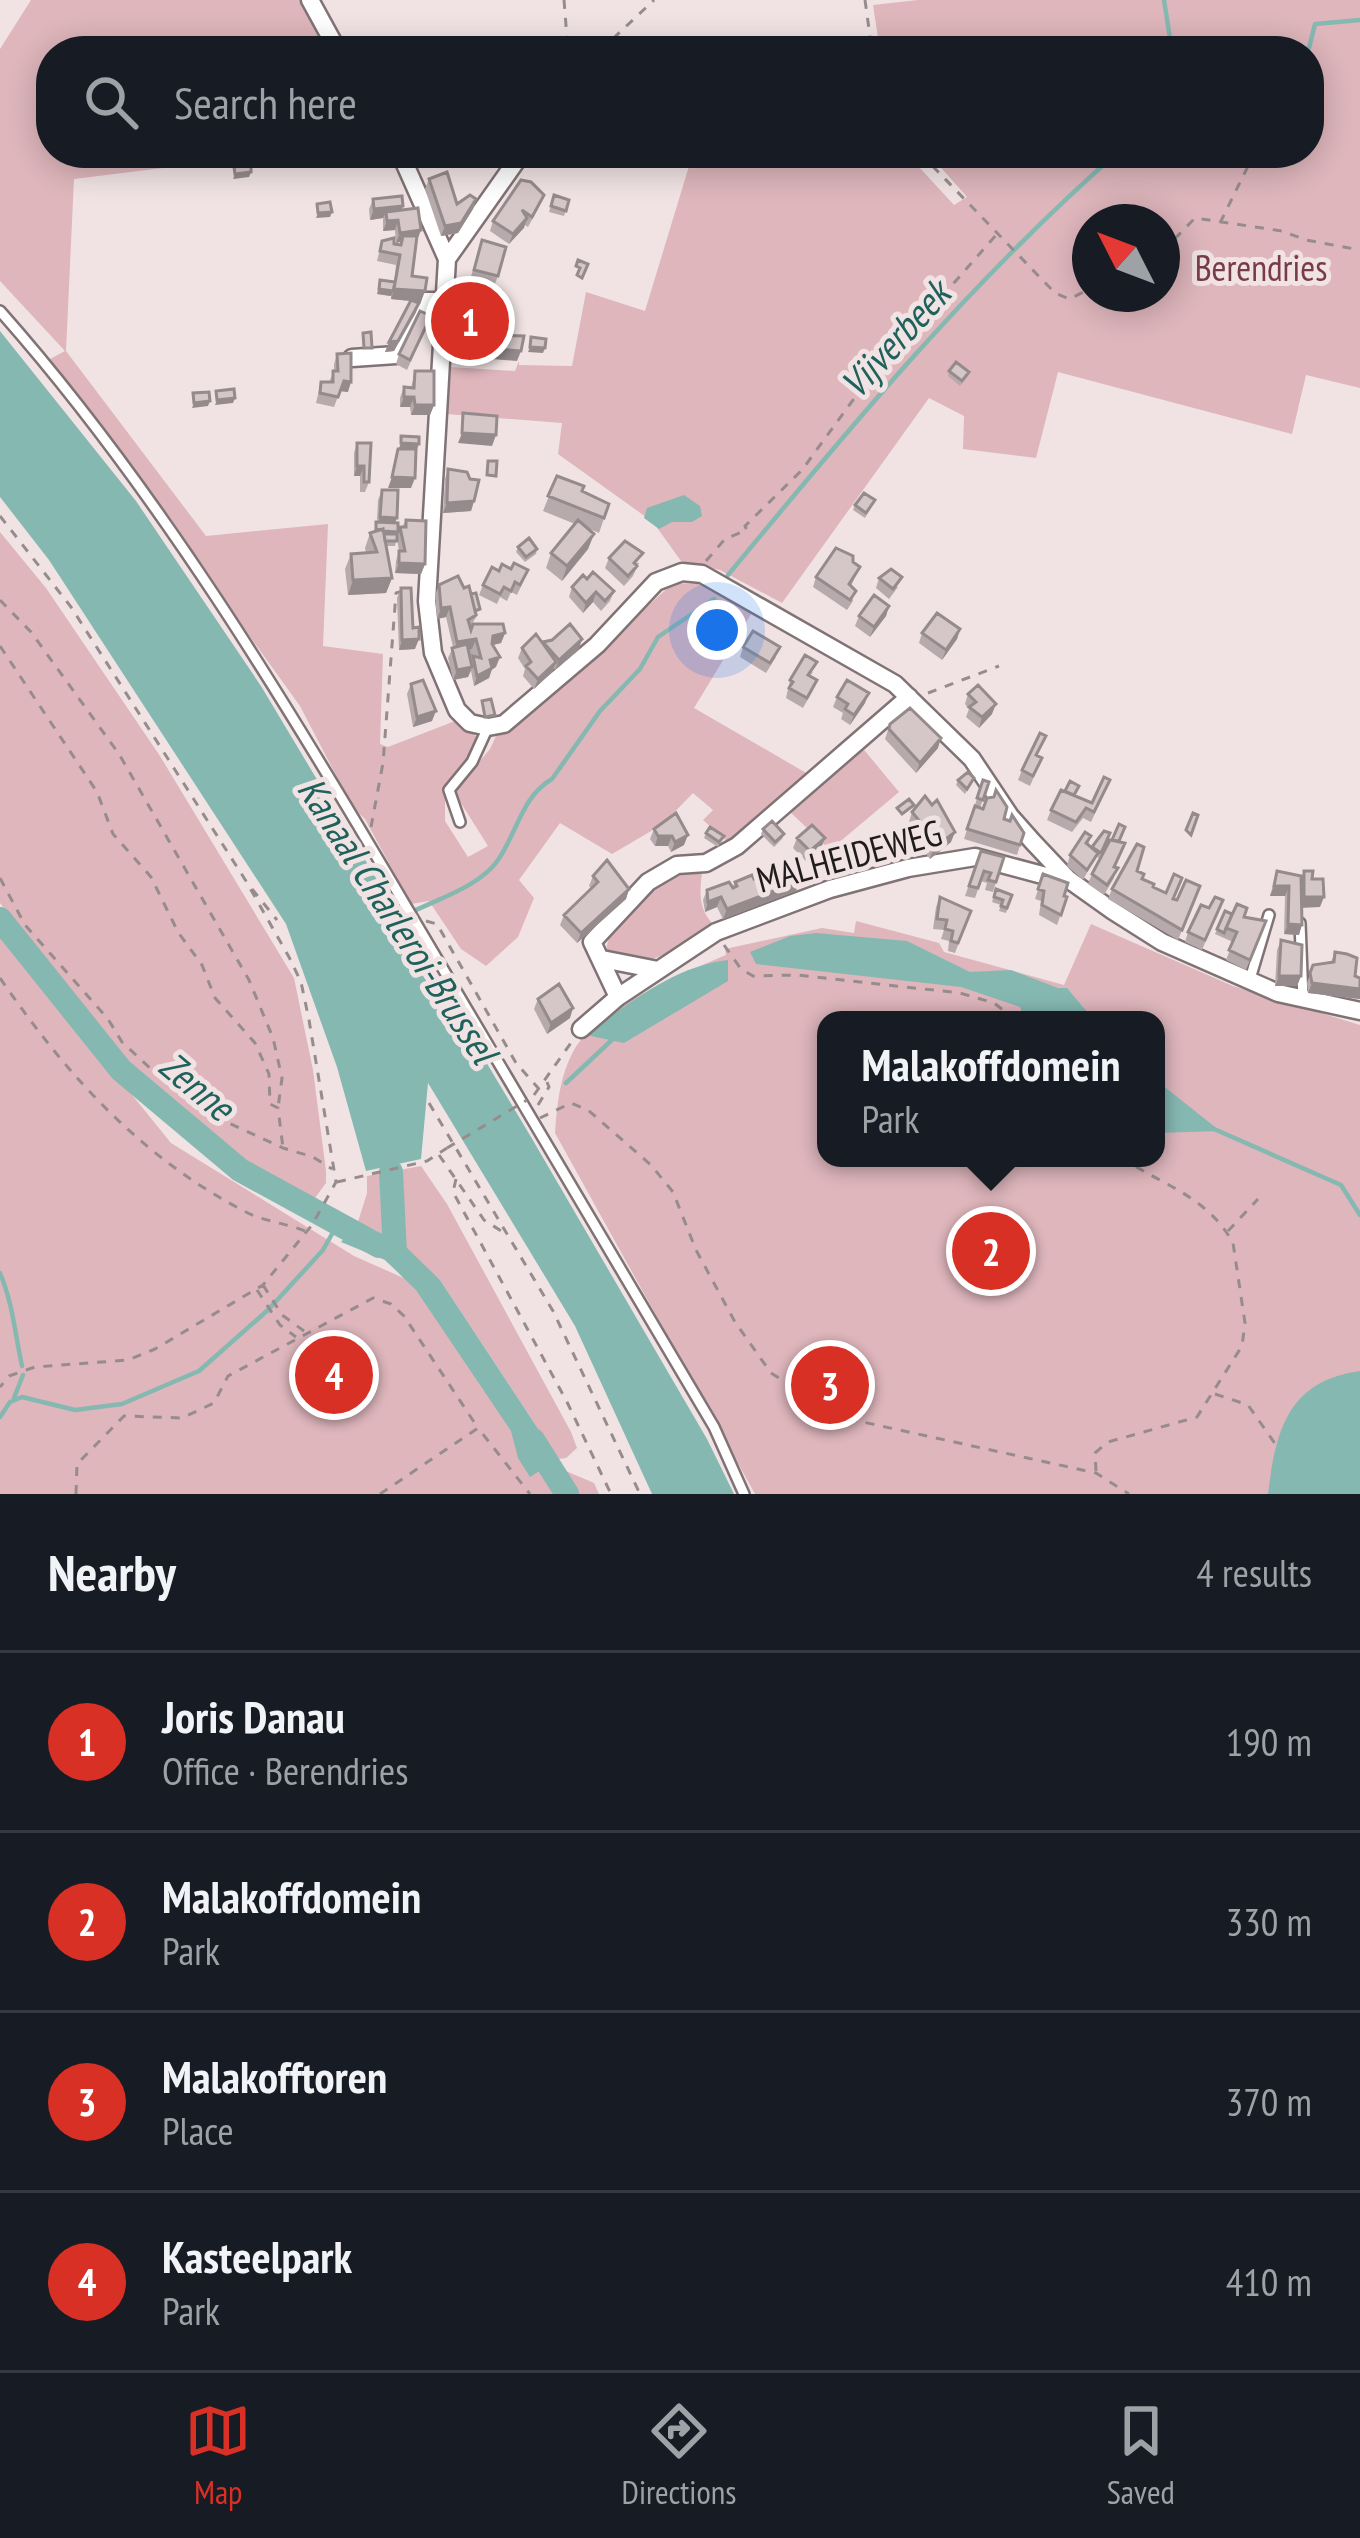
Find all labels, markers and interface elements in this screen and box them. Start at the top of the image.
search box [36,36,1324,168]
icon: search [78,69,144,135]
text: Search here [174,73,357,131]
north arrow [1072,204,1180,312]
park label: Berendries [1195,244,1327,291]
water label: Vijverbeek [829,266,964,408]
pin: 1 [431,276,509,366]
your location [687,600,747,660]
water label: Kanaal Charleroi-Brussel [287,767,512,1076]
street label: MALHEIDEWEG [751,808,947,903]
popup [817,1011,1165,1167]
text: Malakoffdomein [861,1035,1121,1093]
water label: Zenne [149,1040,247,1133]
text: Park [861,1093,919,1144]
pin: 2 [952,1206,1030,1296]
pin: 4 [295,1330,373,1420]
pin: 3 [791,1340,869,1430]
text: Nearby [48,1539,176,1605]
text: 4 results [1196,1547,1312,1598]
text: Joris Danau [162,1687,345,1745]
text: 1 [78,1716,96,1767]
text: 190 m [1226,1716,1312,1767]
text: Office · Berendries [162,1745,408,1796]
text: Malakoffdomein [162,1867,421,1925]
text: 2 [78,1896,96,1947]
text: 330 m [1226,1896,1312,1947]
text: Park [162,1925,220,1976]
text: Malakofftoren [162,2047,387,2105]
text: 3 [78,2076,96,2127]
text: 370 m [1226,2076,1312,2127]
text: Place [162,2105,234,2156]
text: Kasteelpark [162,2227,352,2285]
text: 4 [78,2256,96,2307]
text: 410 m [1226,2256,1312,2307]
text: Park [162,2285,220,2336]
tab: Map [185,2398,251,2513]
tab: Directions [622,2398,736,2513]
tab: Saved [1107,2398,1175,2513]

